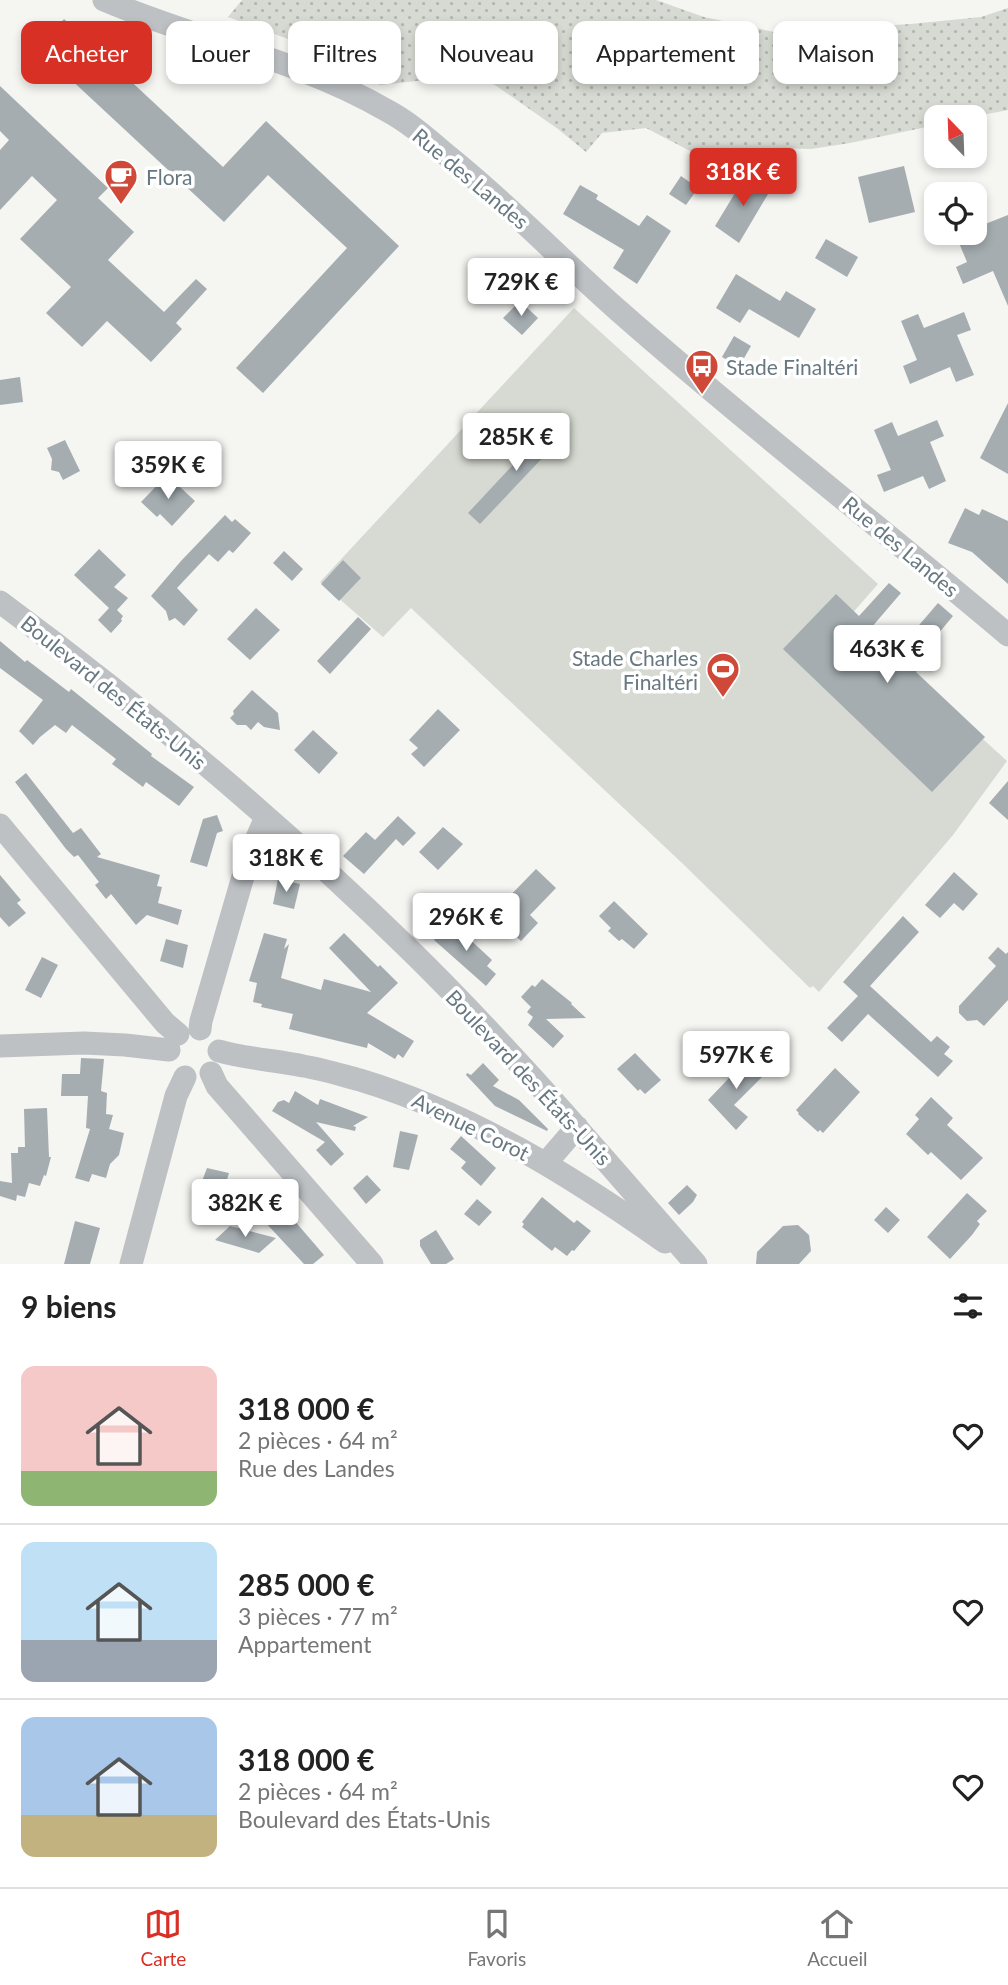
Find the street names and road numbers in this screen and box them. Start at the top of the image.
street label: Rue des Landes [408,122,534,234]
street label: Rue des Landes [838,490,964,602]
street label: Boulevard des États-Unis [17,610,211,774]
street label: Boulevard des États-Unis [441,984,617,1170]
street label: Avenue Corot [408,1087,534,1165]

